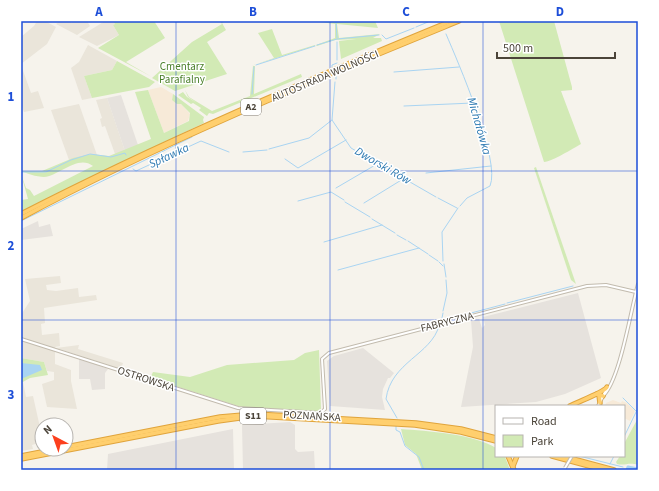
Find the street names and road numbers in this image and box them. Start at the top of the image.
street label: AUTOSTRADA WOLNOŚCI [269,47,381,105]
road number: A2 [241,99,261,115]
street label: FABRYCZNA [419,308,475,336]
street label: OSTROWSKA [116,363,176,395]
street label: POZNAŃSKA [283,407,341,425]
road number: S11 [240,408,266,424]

